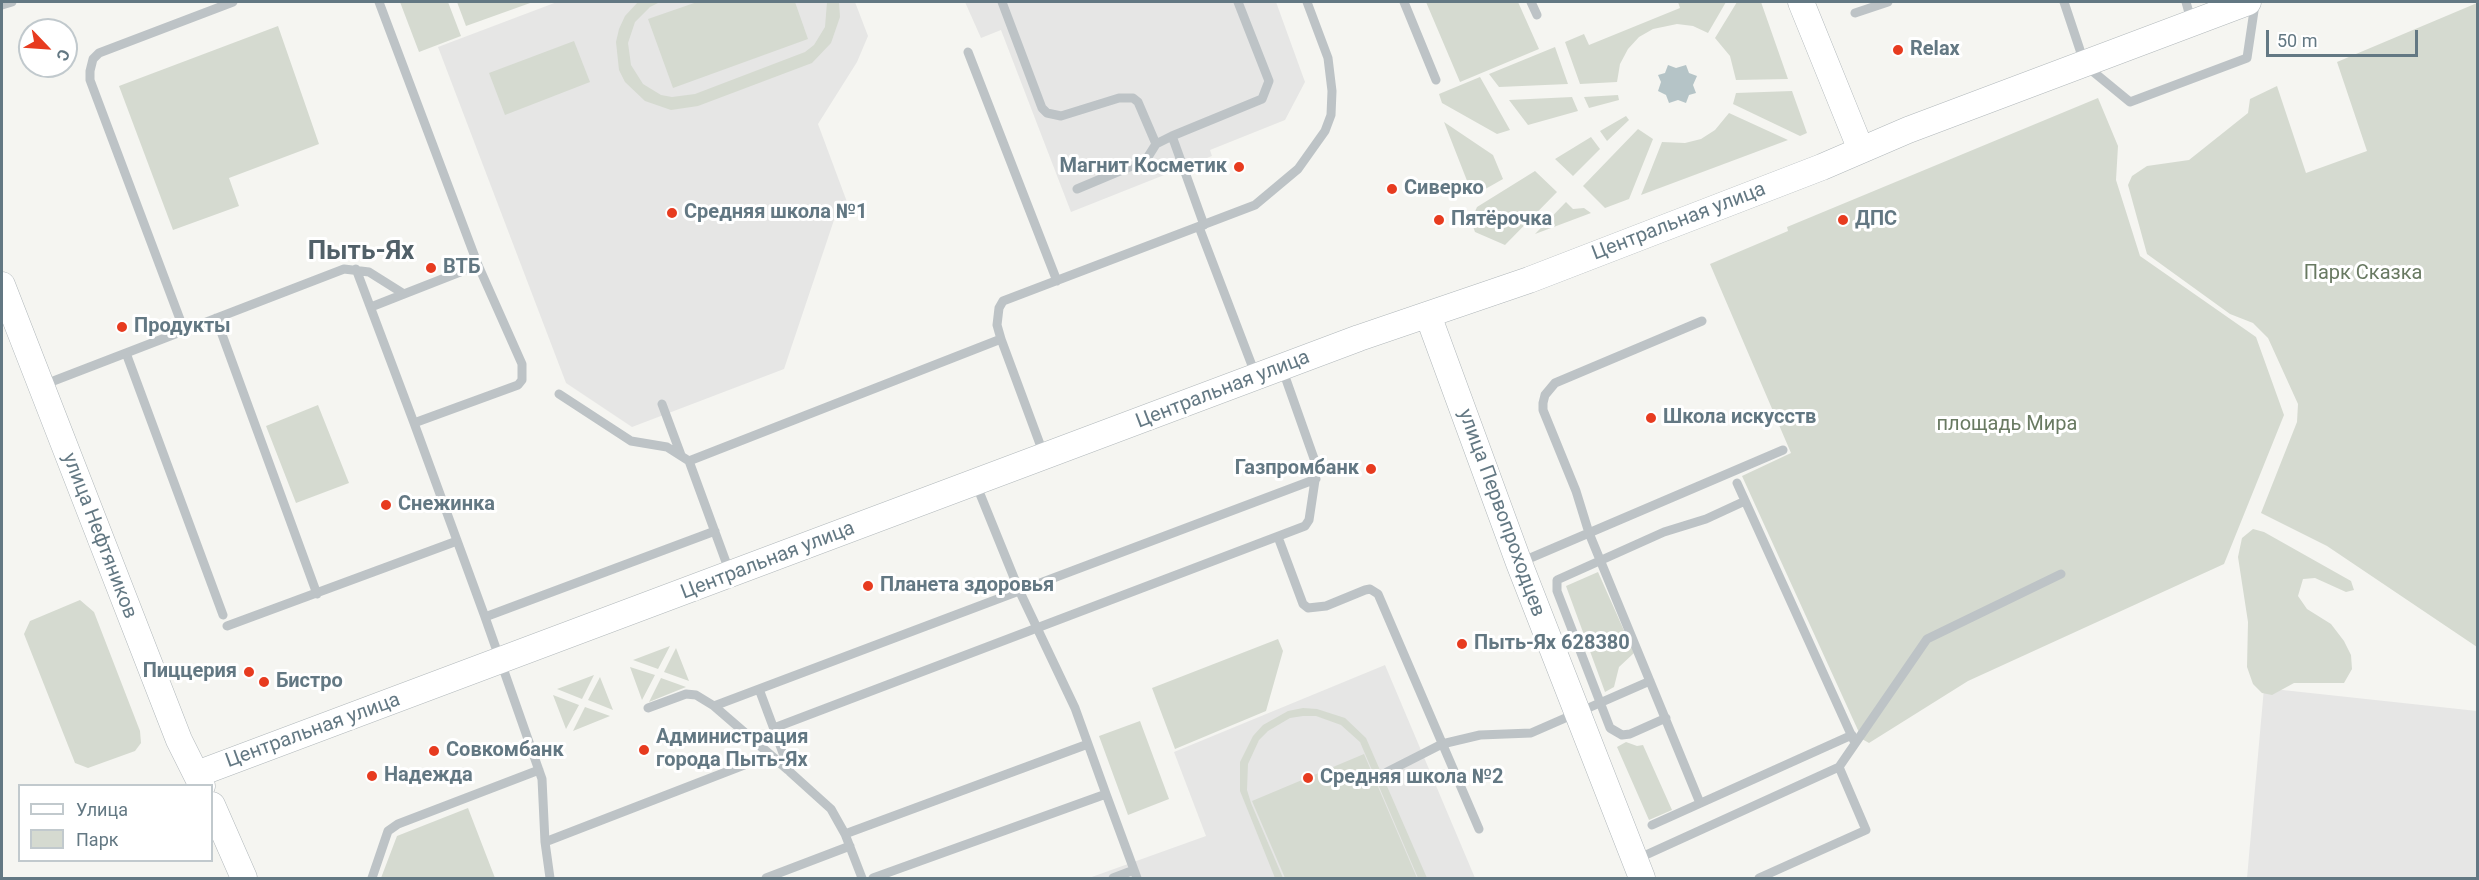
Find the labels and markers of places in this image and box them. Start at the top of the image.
place label: Relax [1910,38,1960,62]
marker: Relax [1891,43,1905,57]
place label: Магнит Косметик [1060,155,1227,179]
marker: Магнит Косметик [1232,160,1246,174]
place label: Сиверко [1404,177,1484,201]
marker: Сиверко [1385,182,1399,196]
place label: Средняя школа №1 [684,201,868,225]
marker: Средняя школа №1 [665,206,679,220]
place label: Пятёрочка [1451,208,1552,232]
place label: ДПС [1855,208,1897,232]
marker: Пятёрочка [1432,213,1446,227]
marker: ДПС [1836,213,1850,227]
place label: ВТБ [443,256,480,280]
marker: ВТБ [424,261,438,275]
place label: Продукты [134,315,231,339]
marker: Продукты [115,320,129,334]
place label: Школа искусств [1663,406,1816,430]
marker: Школа искусств [1644,411,1658,425]
place label: Газпромбанк [1235,457,1359,481]
marker: Газпромбанк [1364,462,1378,476]
place label: Снежинка [398,493,495,517]
marker: Снежинка [379,498,393,512]
place label: Планета здоровья [880,574,1054,598]
marker: Планета здоровья [861,579,875,593]
place label: Пыть-Ях 628380 [1474,632,1630,656]
marker: Пыть-Ях 628380 [1455,637,1469,651]
place label: Пиццерия [143,660,237,684]
marker: Пиццерия [242,665,256,679]
place label: Бистро [276,670,343,694]
marker: Бистро [257,675,271,689]
place label: Администрация города Пыть-Ях [656,726,808,773]
place label: Совкомбанк [446,739,564,763]
marker: Администрация города Пыть-Ях [637,743,651,757]
marker: Совкомбанк [427,744,441,758]
place label: Надежда [384,764,473,788]
place label: Средняя школа №2 [1320,766,1504,790]
marker: Надежда [365,769,379,783]
marker: Средняя школа №2 [1301,771,1315,785]

